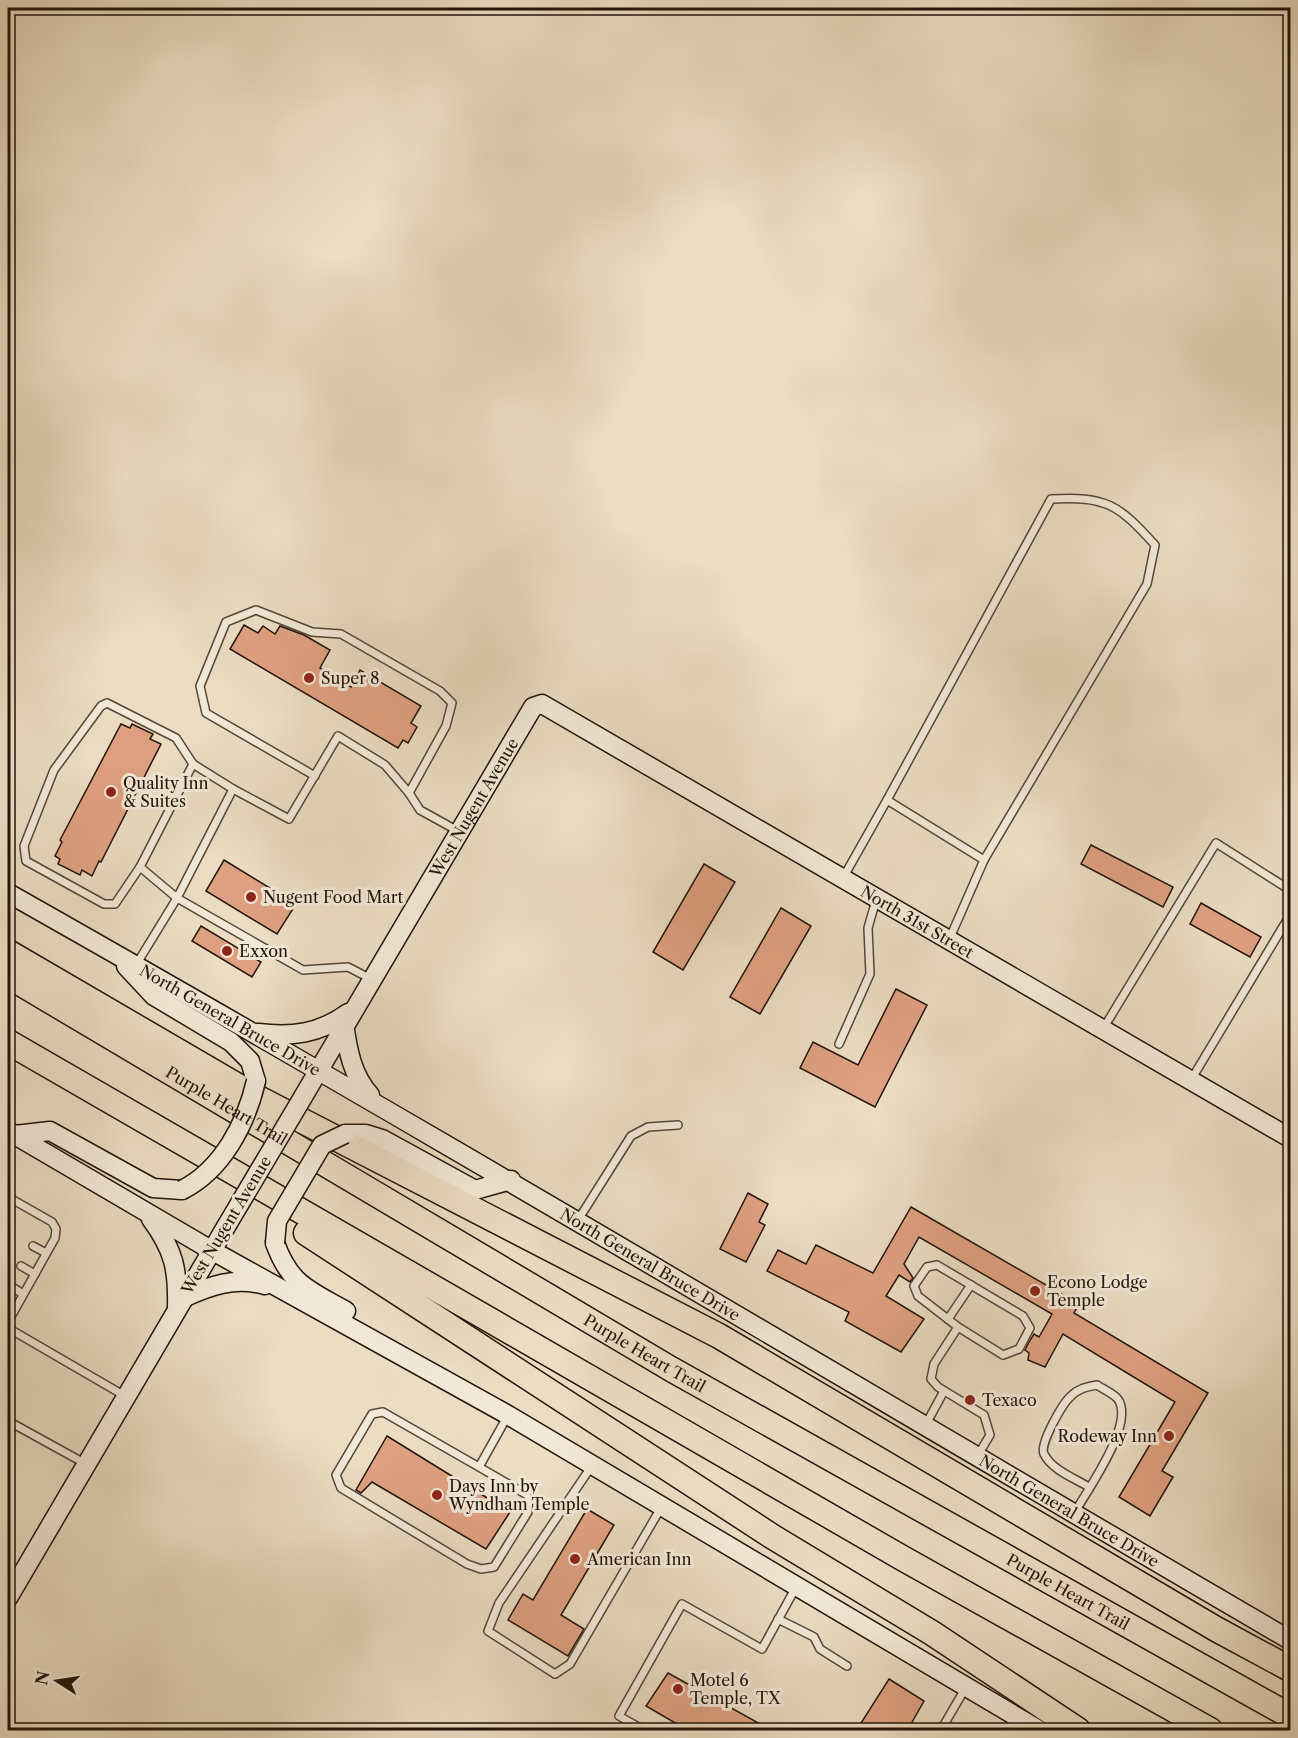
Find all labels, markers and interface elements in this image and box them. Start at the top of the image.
place label: Super 8 [321,668,379,688]
marker: Super 8 [302,671,316,685]
street label: West Nugent Avenue [424,734,523,882]
place label: Quality Inn & Suites [123,773,209,811]
marker: Quality Inn & Suites [104,785,118,799]
street label: North 31st Street [857,881,977,962]
place label: Nugent Food Mart [263,887,404,907]
marker: Nugent Food Mart [244,890,258,904]
place label: Exxon [239,941,288,961]
marker: Exxon [220,944,234,958]
street label: North General Bruce Drive [136,960,324,1080]
street label: Purple Heart Trail [162,1062,291,1149]
street label: West Nugent Avenue [176,1152,275,1299]
street label: North General Bruce Drive [557,1204,744,1325]
place label: Econo Lodge Temple [1047,1272,1148,1310]
marker: Econo Lodge Temple [1028,1284,1042,1298]
street label: Purple Heart Trail [580,1310,709,1397]
place label: Texaco [982,1390,1037,1410]
marker: Texaco [963,1393,977,1407]
place label: Rodeway Inn [1058,1426,1157,1446]
marker: Rodeway Inn [1162,1429,1176,1443]
street label: North General Bruce Drive [976,1450,1163,1571]
place label: Days Inn by Wyndham Temple [448,1476,589,1514]
marker: Days Inn by Wyndham Temple [430,1488,444,1502]
place label: American Inn [586,1549,692,1569]
street label: Purple Heart Trail [1003,1549,1133,1634]
marker: American Inn [568,1552,582,1566]
north arrow [27,1651,87,1711]
text: N [31,1669,54,1687]
place label: Motel 6 Temple, TX [690,1670,781,1708]
marker: Motel 6 Temple, TX [671,1682,685,1696]

